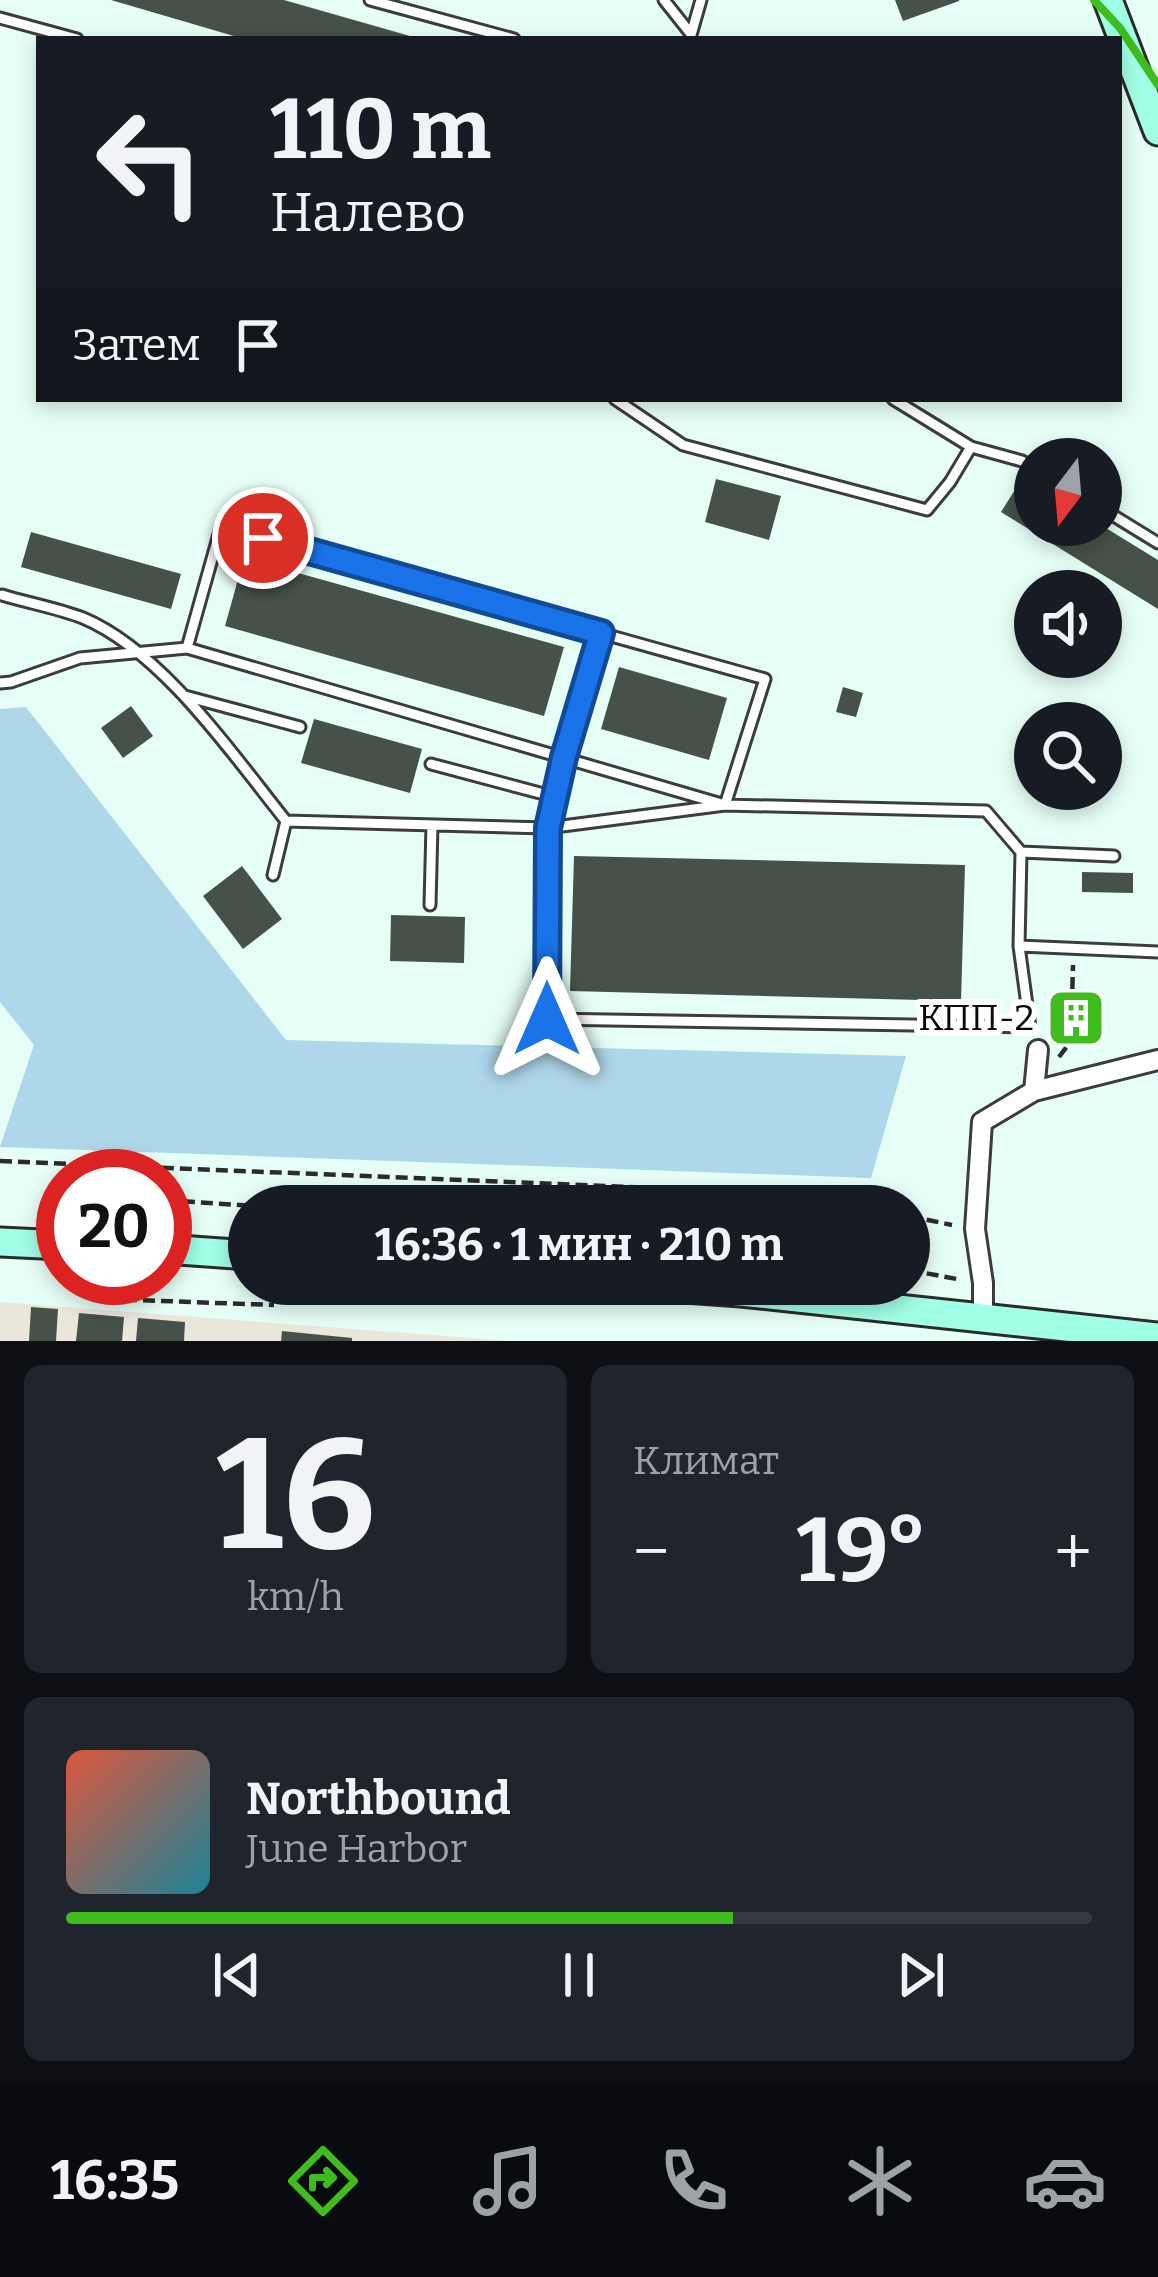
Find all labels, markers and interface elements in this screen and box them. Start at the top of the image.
text: 110 m [270,79,491,180]
icon: left [72,84,228,240]
text: Налево [270,181,466,245]
icon: arrive [225,312,291,378]
text: Затем [72,318,201,372]
north arrow [1014,438,1122,546]
map controls [1014,438,1122,810]
pin [212,487,314,589]
icon: arrive [230,505,296,571]
button: sound [1014,570,1122,678]
button: search [1014,702,1122,810]
position arrow [484,956,610,1082]
building icon: КПП-2 [1045,987,1107,1049]
place label: КПП-2 [918,996,1034,1040]
speed limit sign: 20 [36,1149,192,1305]
text: 16:36 · 1 мин · 210 m [375,1218,783,1272]
text: 16 [216,1402,375,1589]
text: Климат [633,1438,779,1484]
text: 19° [796,1497,927,1605]
text: − [633,1512,669,1591]
text: + [1054,1512,1092,1591]
text: km/h [247,1574,344,1620]
text: Northbound [246,1772,511,1826]
text: June Harbor [246,1826,467,1872]
icon: previous [204,1942,270,2008]
icon: pause [546,1942,612,2008]
icon: next [888,1942,954,2008]
icon: directions [281,2139,365,2223]
icon: music [466,2139,550,2223]
icon: phone [652,2139,736,2223]
icon: climate [838,2139,922,2223]
icon: car [1023,2139,1107,2223]
text: 16:35 [51,2149,179,2213]

